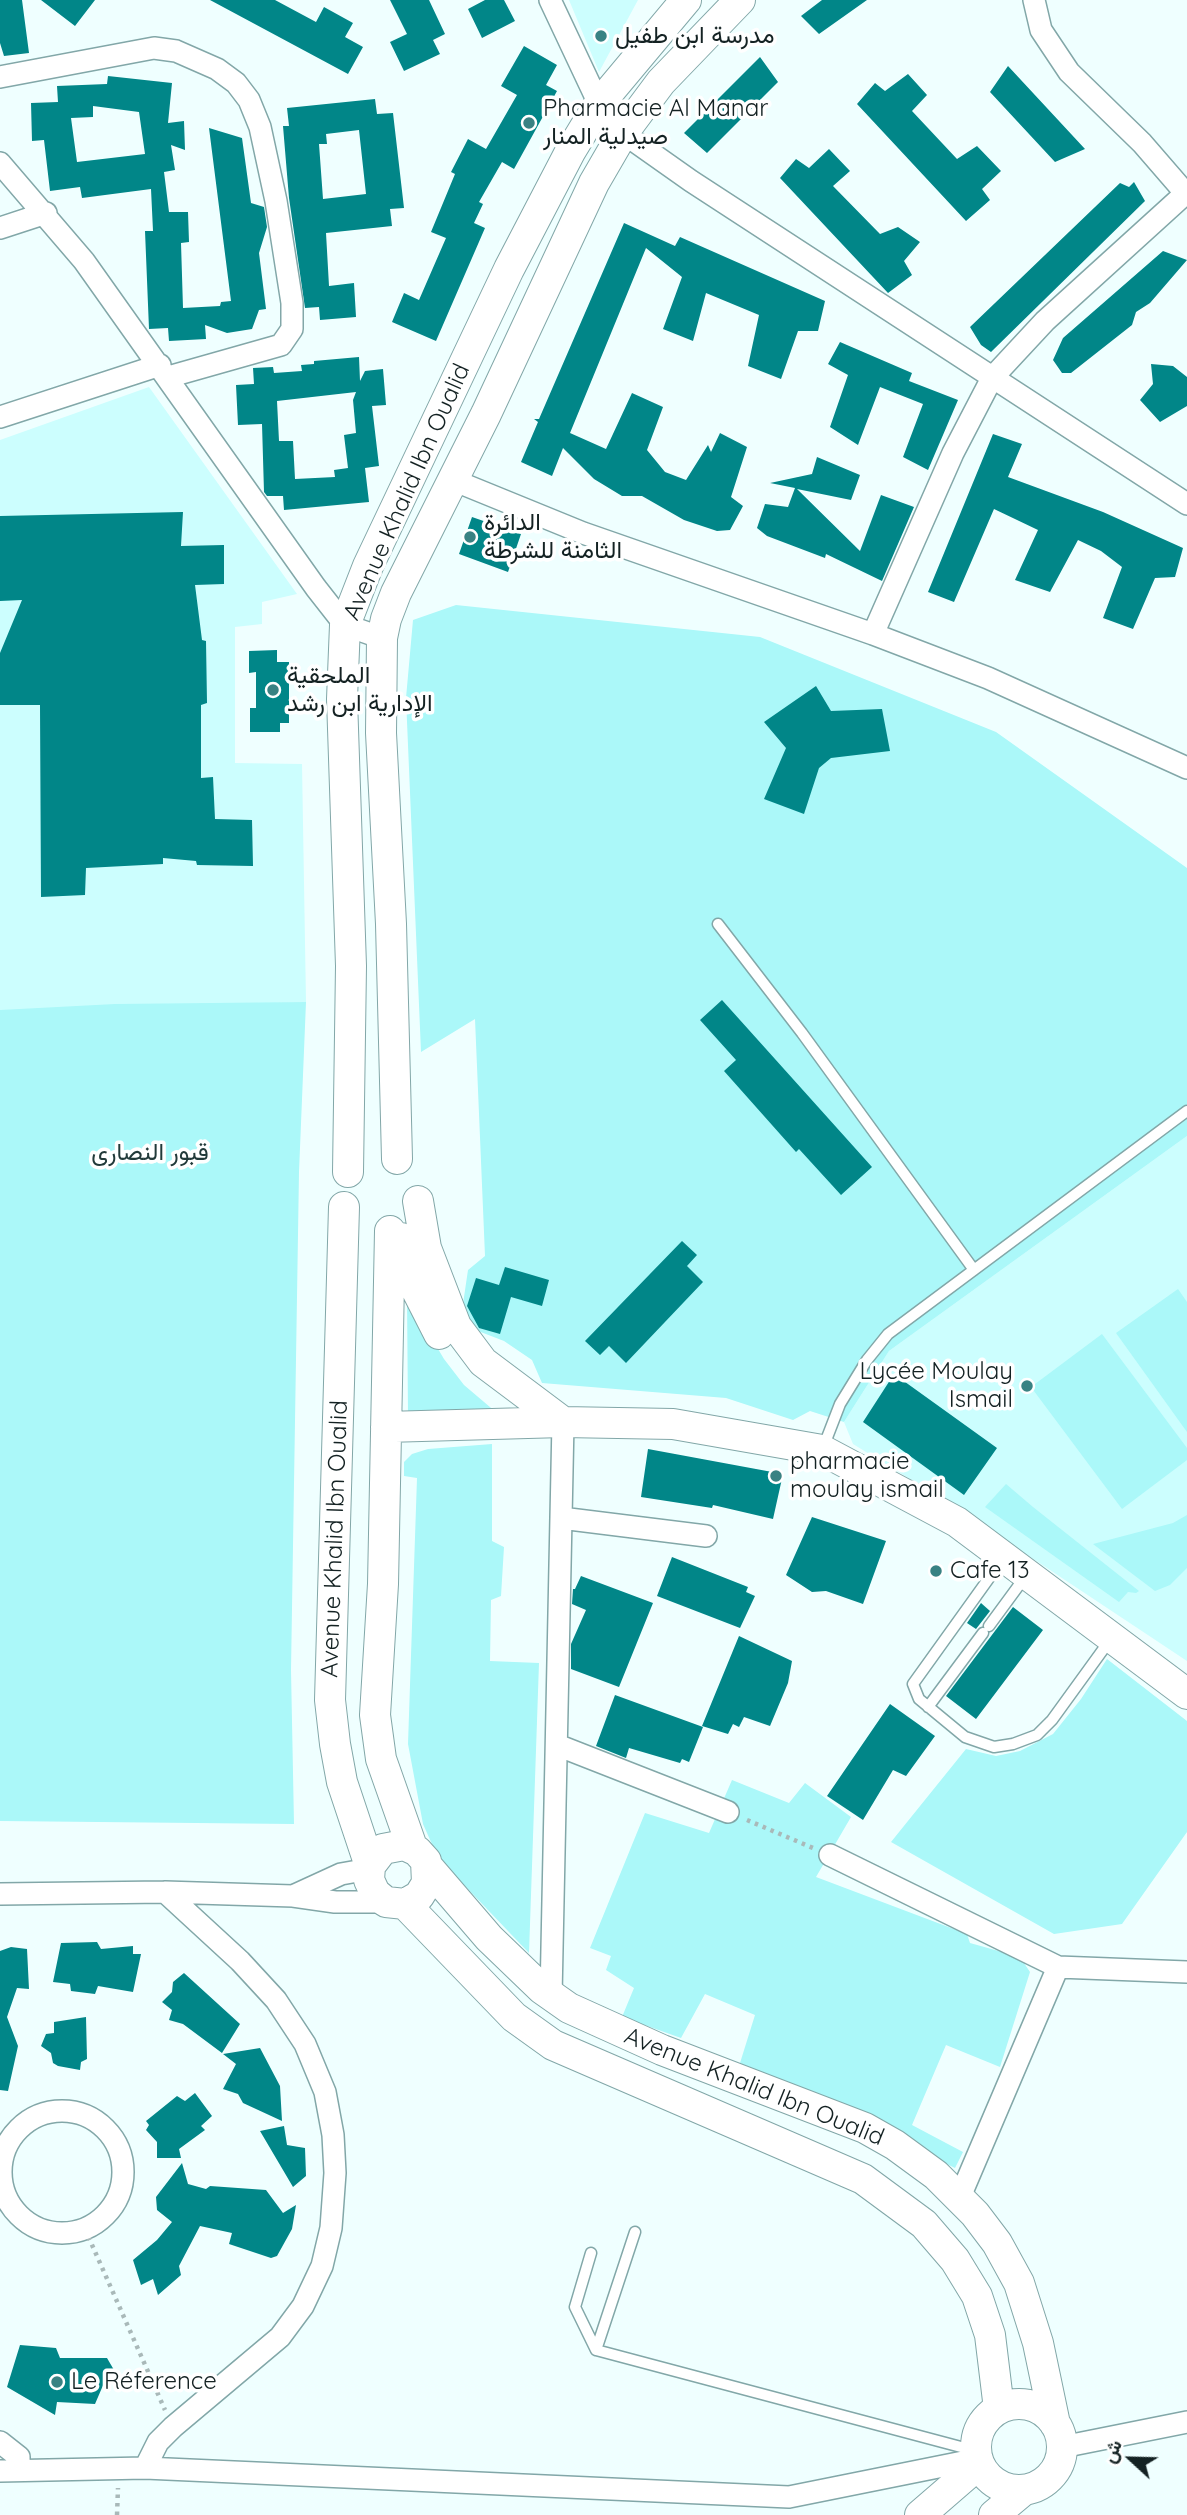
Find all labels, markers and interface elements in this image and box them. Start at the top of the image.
place label: مدرسة ابن طفيل [615,22,775,50]
marker: مدرسة ابن طفيل [593,28,609,44]
place label: Pharmacie Al Manar صيدلية المنار [543,95,768,151]
marker: Pharmacie Al Manar صيدلية المنار [521,115,537,131]
street label: Avenue Khalid Ibn Oualid [337,359,477,625]
place label: الدائرة الثامنة للشرطة [484,509,622,565]
marker: الدائرة الثامنة للشرطة [462,529,478,545]
place label: الملحقية الإدارية ابن رشد [287,662,432,718]
marker: الملحقية الإدارية ابن رشد [265,682,281,698]
park label: قبور النصارى [91,1139,209,1167]
place label: Lycée Moulay Ismail [859,1358,1013,1414]
marker: Lycée Moulay Ismail [1019,1378,1035,1394]
street label: Avenue Khalid Ibn Oualid [316,1400,354,1678]
place label: pharmacie moulay ismail [790,1448,944,1504]
marker: pharmacie moulay ismail [768,1468,784,1484]
place label: Cafe 13 [950,1557,1030,1585]
marker: Cafe 13 [928,1563,944,1579]
street label: Avenue Khalid Ibn Oualid [620,2022,888,2152]
place label: Le Réference [71,2368,217,2396]
marker: Le Réference [49,2374,65,2390]
north arrow [1096,2424,1166,2494]
text: ش [1096,2436,1127,2466]

